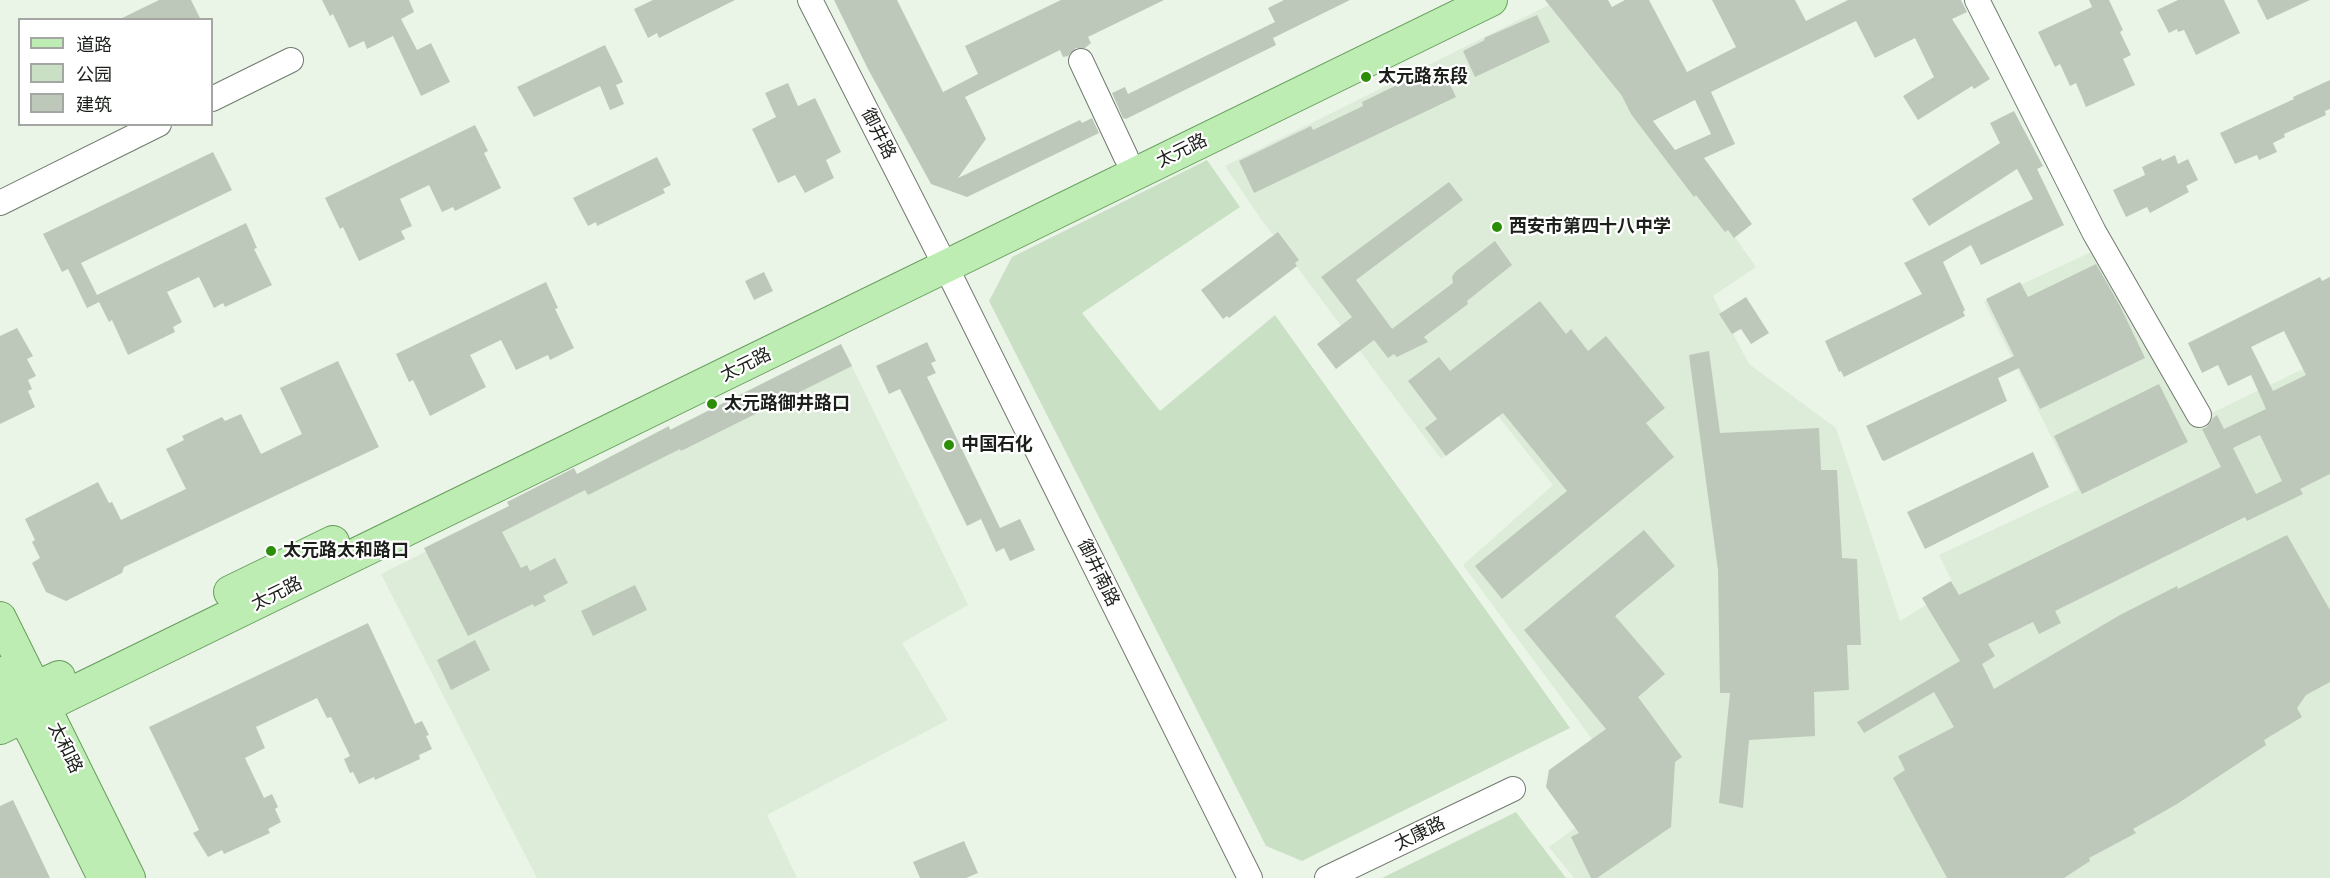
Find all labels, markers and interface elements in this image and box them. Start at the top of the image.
legend [18,18,213,126]
text: 道路 [76,32,112,56]
text: 公园 [76,62,112,86]
place label: 太元路东段 [1378,66,1468,88]
marker: 太元路东段 [1359,70,1373,84]
text: 建筑 [76,92,112,116]
street label: 御井路 [856,105,900,163]
street label: 太元路 [1153,129,1211,173]
place label: 西安市第四十八中学 [1509,216,1671,238]
marker: 西安市第四十八中学 [1490,220,1504,234]
street label: 太元路 [717,343,775,387]
place label: 太元路御井路口 [724,393,850,415]
marker: 太元路御井路口 [705,397,719,411]
place label: 中国石化 [961,434,1033,456]
marker: 中国石化 [942,438,956,452]
street label: 御井南路 [1073,536,1123,610]
place label: 太元路太和路口 [283,540,409,562]
marker: 太元路太和路口 [264,544,278,558]
street label: 太元路 [248,572,306,616]
street label: 太和路 [43,719,87,777]
street label: 太康路 [1391,812,1449,856]

